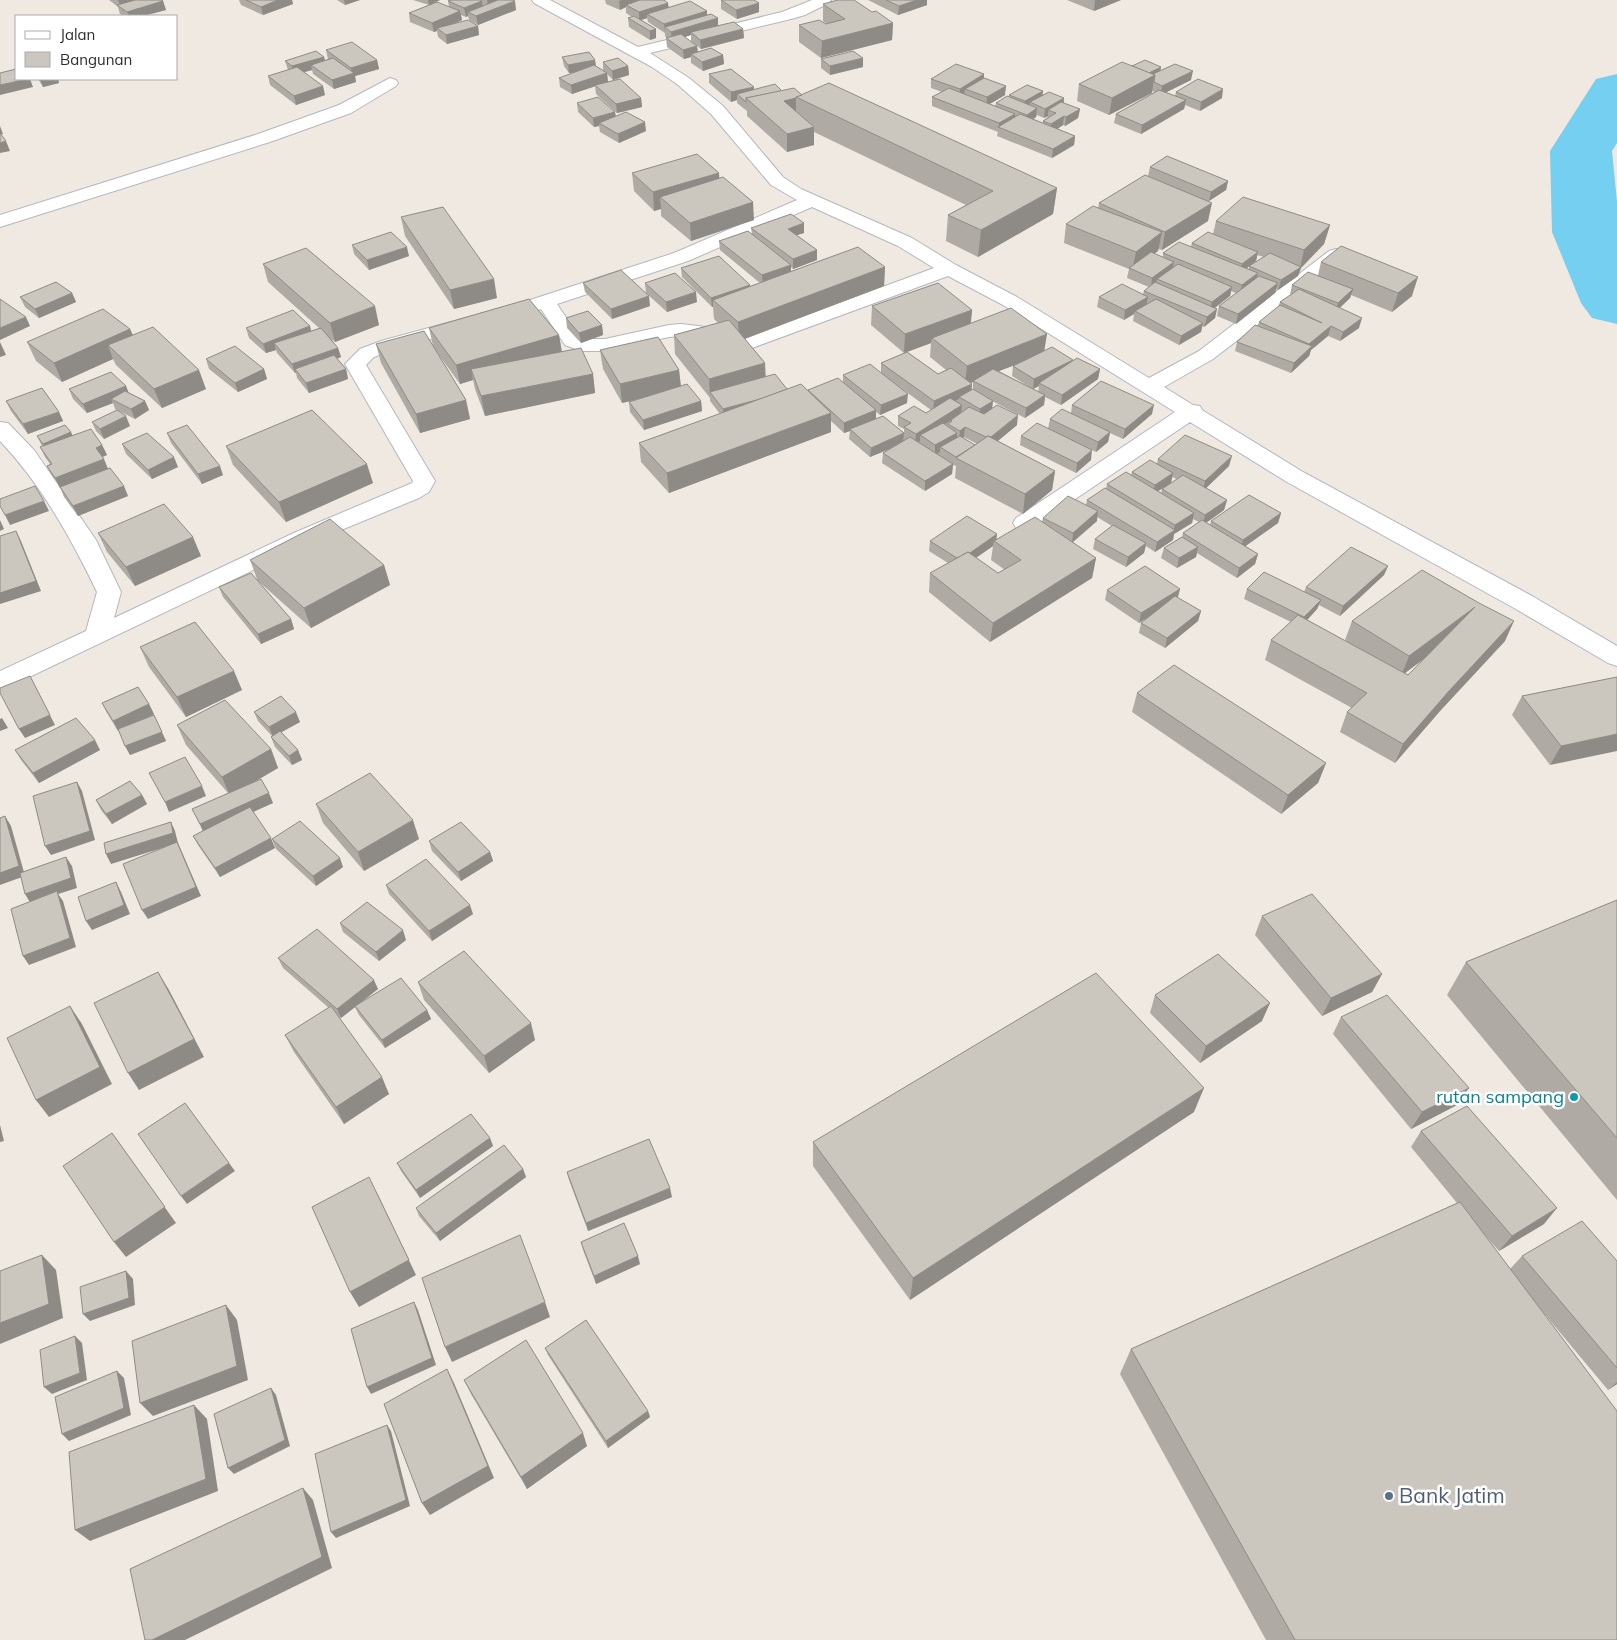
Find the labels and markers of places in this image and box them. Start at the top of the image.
place label: rutan sampang [1436,1085,1564,1108]
marker: rutan sampang [1568,1091,1580,1103]
place label: Bank Jatim [1399,1482,1505,1508]
marker: Bank Jatim [1383,1490,1395,1502]

